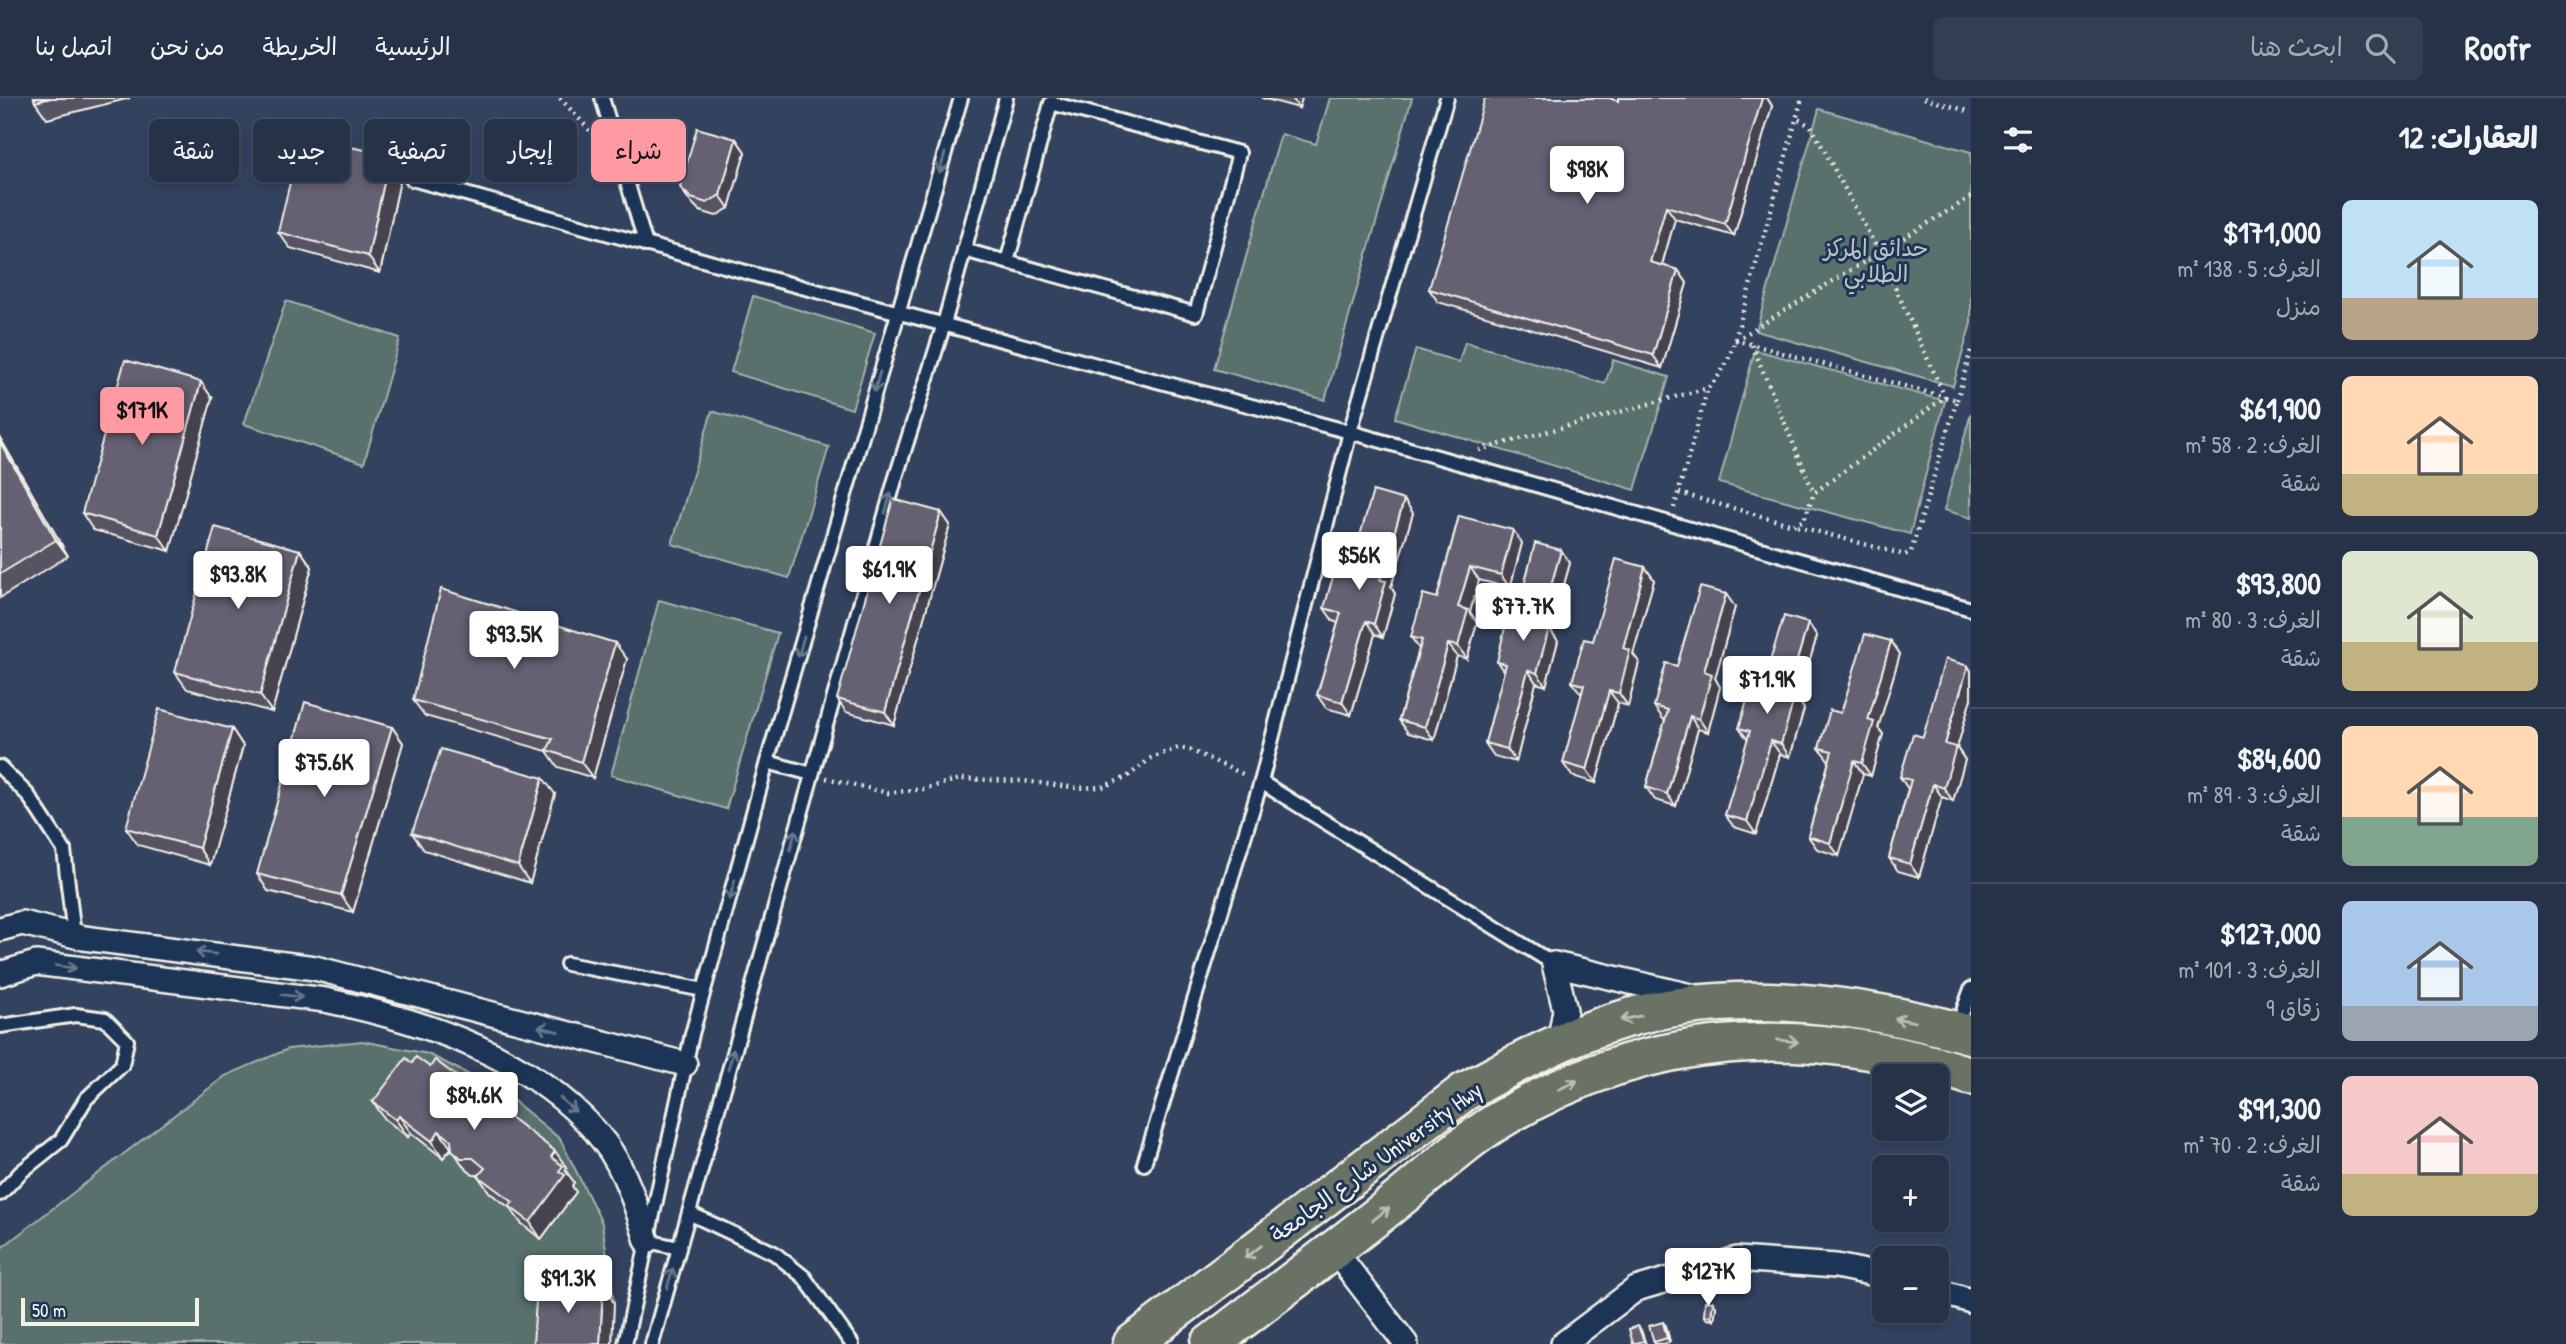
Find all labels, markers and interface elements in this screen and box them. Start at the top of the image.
search box [1933,17,2423,80]
text: Roofr [2465,26,2531,70]
text: ابحث هنا [2250,29,2343,64]
icon: search [2361,29,2399,67]
text: اتصل بنا [35,30,112,62]
text: من نحن [150,30,224,62]
text: الخريطة [262,30,337,62]
text: الرئيسية [375,30,451,62]
text: العقارات: 12 [2399,117,2538,157]
chip: شقة [149,119,239,182]
chip: جديد [253,119,350,182]
chip: تصفية [364,119,470,182]
chip: إيجار [484,119,577,182]
chip: شراء [591,119,686,182]
icon: filters [1999,121,2037,159]
pin: $98K [1546,146,1628,206]
one-way arrow [934,152,947,174]
text: $98K [1566,153,1608,184]
text: $171,000 [2223,212,2321,252]
icon: home [2398,228,2482,312]
park label: حدائق المركز الطلابي [1821,232,1929,295]
text: الغرف: 5 · 138 m² [2178,253,2321,284]
text: منزل [2276,291,2321,322]
one-way arrow [870,370,883,392]
pin: $171K [93,388,191,447]
text: $61,900 [2239,388,2321,428]
text: $171K [116,394,168,425]
icon: home [2398,404,2482,488]
text: الغرف: 2 · 58 m² [2185,429,2321,460]
text: شقة [2281,467,2321,498]
one-way arrow [883,493,896,515]
pin: $56K [1318,532,1400,592]
text: $56K [1338,539,1380,570]
pin: $61.9K [832,546,946,606]
pin: $93.8K [181,552,295,611]
text: $61.9K [862,553,916,584]
text: $93.8K [209,558,267,589]
text: $93,800 [2235,563,2321,603]
icon: home [2398,579,2482,663]
pin: $77.7K [1466,584,1580,643]
text: $77.7K [1492,590,1554,621]
text: الغرف: 3 · 80 m² [2185,604,2321,635]
pin: $93.5K [457,612,571,671]
text: $93.5K [485,618,543,649]
one-way arrow [793,636,806,658]
text: شقة [2281,642,2321,673]
pin: $71.9K [1710,656,1824,716]
text: $71.9K [1739,663,1795,694]
text: $84,600 [2237,738,2321,778]
pin: $75.6K [267,740,381,799]
text: $75.6K [295,746,353,777]
icon: home [2398,754,2482,838]
text: الغرف: 3 · 89 m² [2187,779,2321,810]
text: شقة [2281,817,2321,848]
one-way arrow [787,829,800,852]
one-way arrow [725,878,738,900]
text: $127,000 [2220,913,2321,953]
icon: home [2398,929,2482,1013]
one-way arrow [196,947,218,960]
text: الغرف: 3 · 101 m² [2179,954,2321,985]
one-way arrow [54,961,77,974]
one-way arrow [280,989,302,1002]
text: زقاق 9 [2266,992,2321,1023]
one-way arrow [1620,1011,1643,1025]
one-way arrow [1894,1013,1916,1026]
one-way arrow [537,1022,560,1035]
one-way arrow [1776,1035,1799,1048]
one-way arrow [725,1048,738,1071]
map controls [1872,1064,1949,1323]
button: layers [1872,1064,1949,1141]
pin: $84.6K [417,1072,531,1132]
street label: شارع الجامعة University Hwy [1263,1074,1489,1250]
one-way arrow [1557,1078,1578,1092]
text: $84.6K [446,1079,502,1110]
text: $91,300 [2238,1088,2321,1128]
one-way arrow [559,1096,576,1113]
icon: home [2398,1104,2482,1188]
text: الغرف: 2 · 70 m² [2183,1129,2321,1160]
button: + [1872,1155,1949,1232]
text: شقة [2281,1167,2321,1198]
one-way arrow [1371,1206,1390,1221]
one-way arrow [1244,1244,1263,1259]
button: − [1872,1246,1949,1323]
pin: $127K [1659,1248,1757,1308]
text: $127K [1681,1255,1735,1286]
pin: $91.3K [511,1256,625,1315]
text: $91.3K [540,1262,596,1293]
one-way arrow [665,1268,678,1290]
scale bar [21,1295,200,1327]
text: 50 m [32,1297,66,1323]

